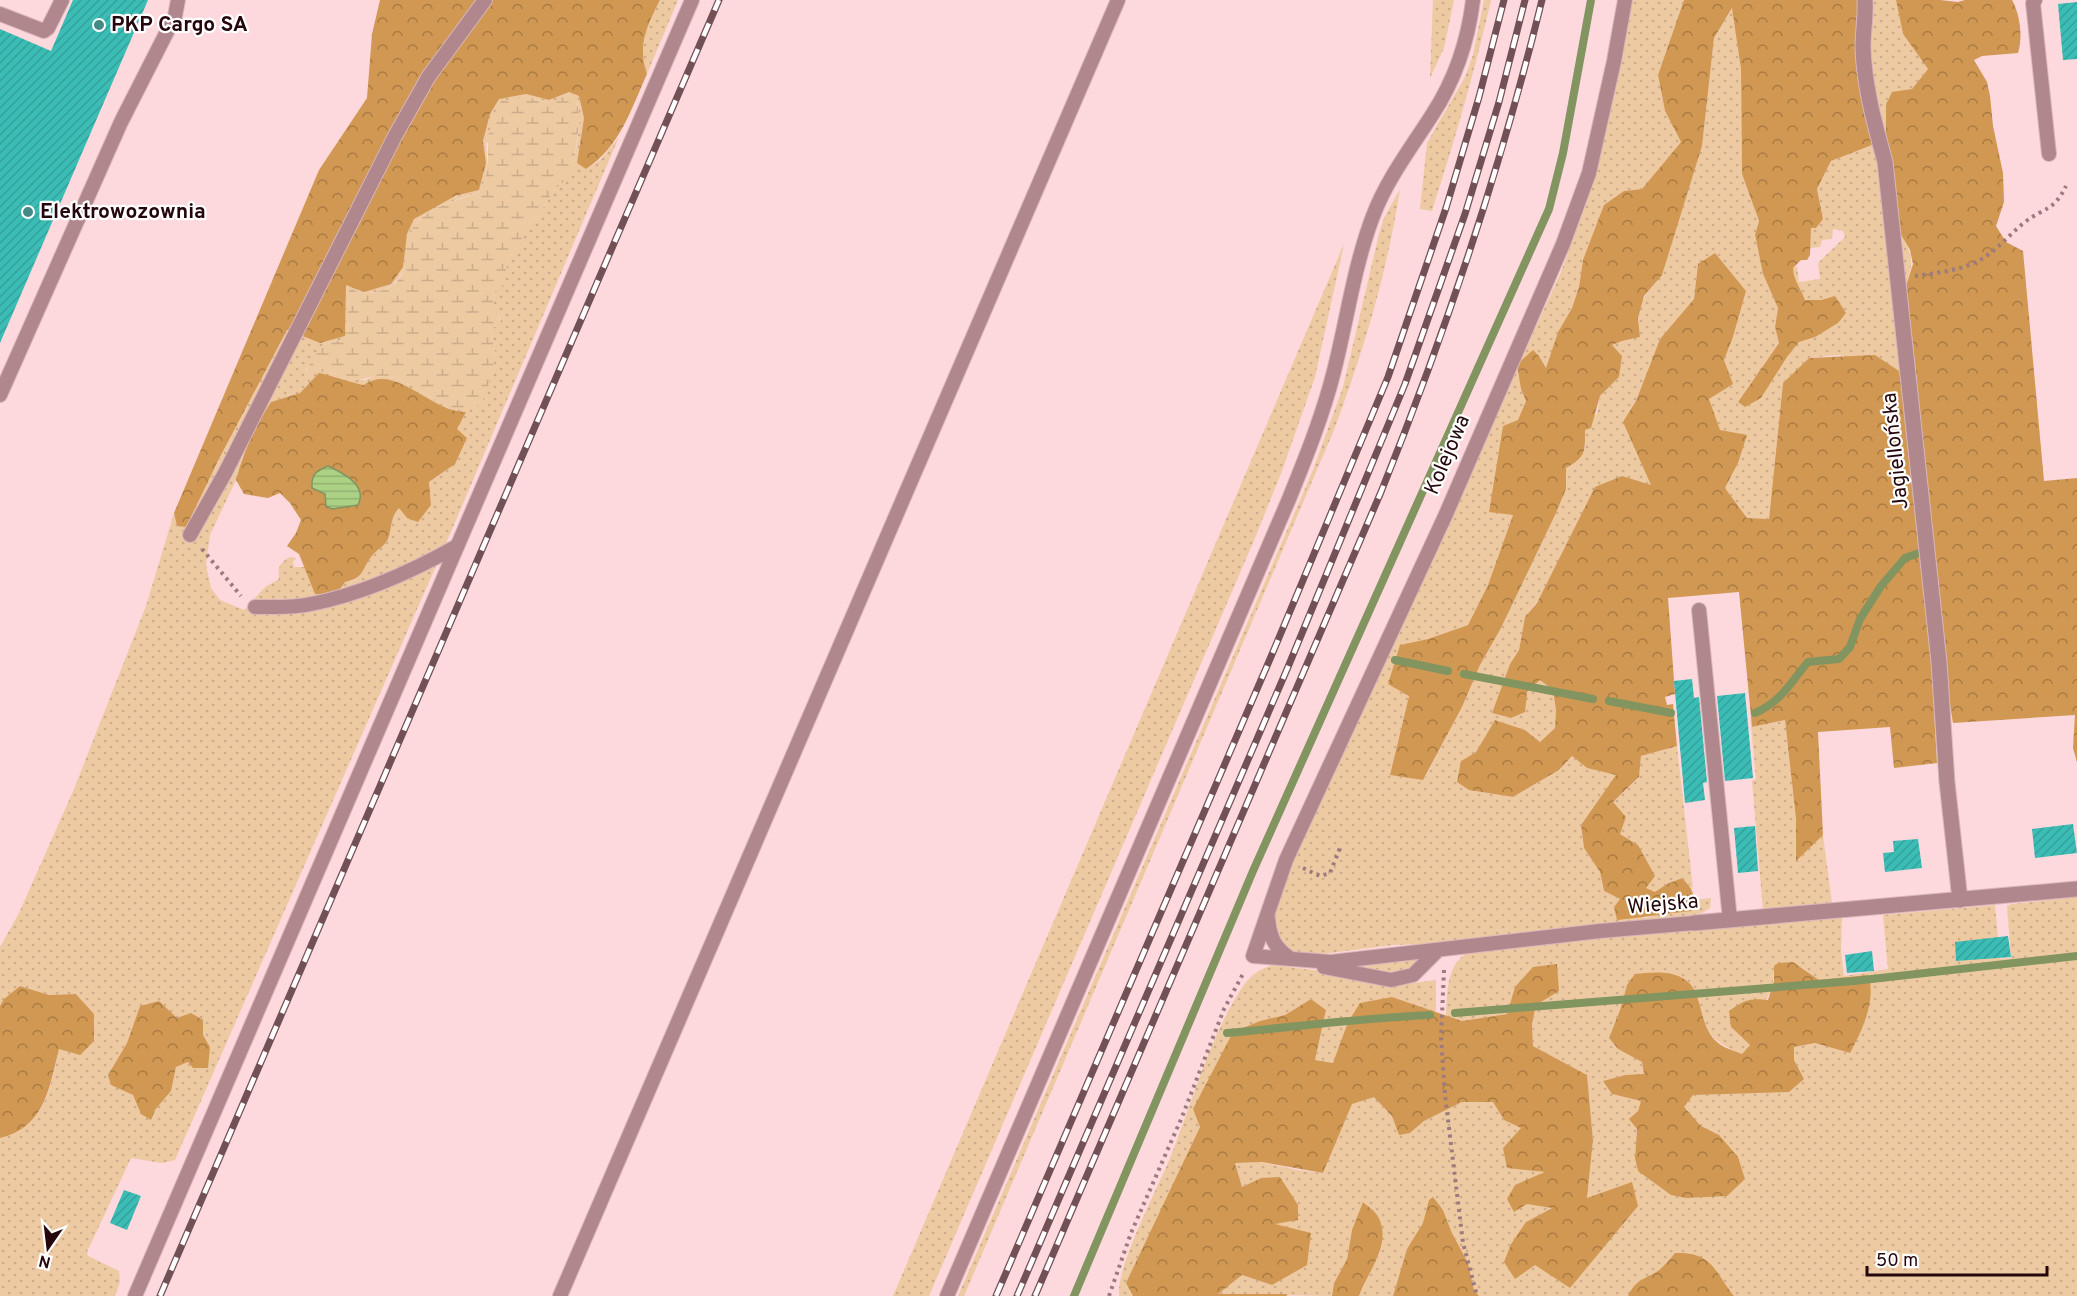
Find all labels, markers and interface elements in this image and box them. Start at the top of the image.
place label: PKP Cargo SA [111,12,248,39]
marker: PKP Cargo SA [92,18,106,32]
place label: Elektrowozownia [40,199,206,226]
marker: Elektrowozownia [21,205,35,219]
street label: Jagiellońska [1876,391,1916,511]
street label: Kolejowa [1419,411,1477,499]
street label: Wiejska [1626,888,1700,922]
north arrow [18,1218,78,1278]
scale bar [1867,1239,2047,1277]
text: N [37,1250,53,1272]
text: 50 m [1876,1250,1918,1273]

